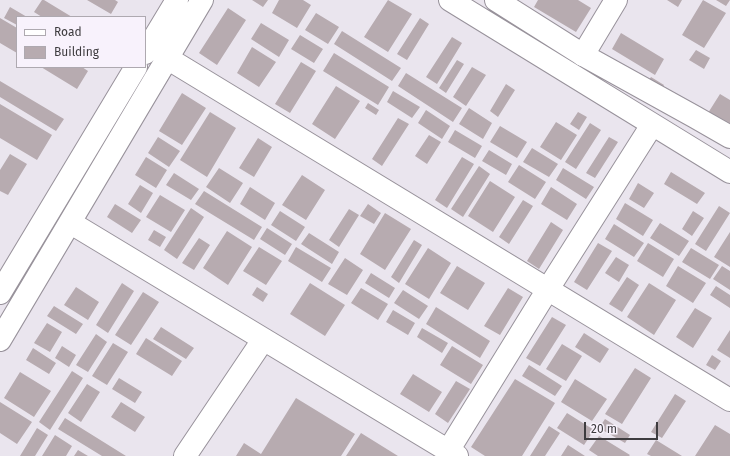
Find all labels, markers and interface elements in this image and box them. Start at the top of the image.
legend [16,16,146,68]
text: Road [54,25,82,39]
text: Building [54,45,99,59]
scale bar [586,414,660,440]
text: 20 m [591,422,617,436]

